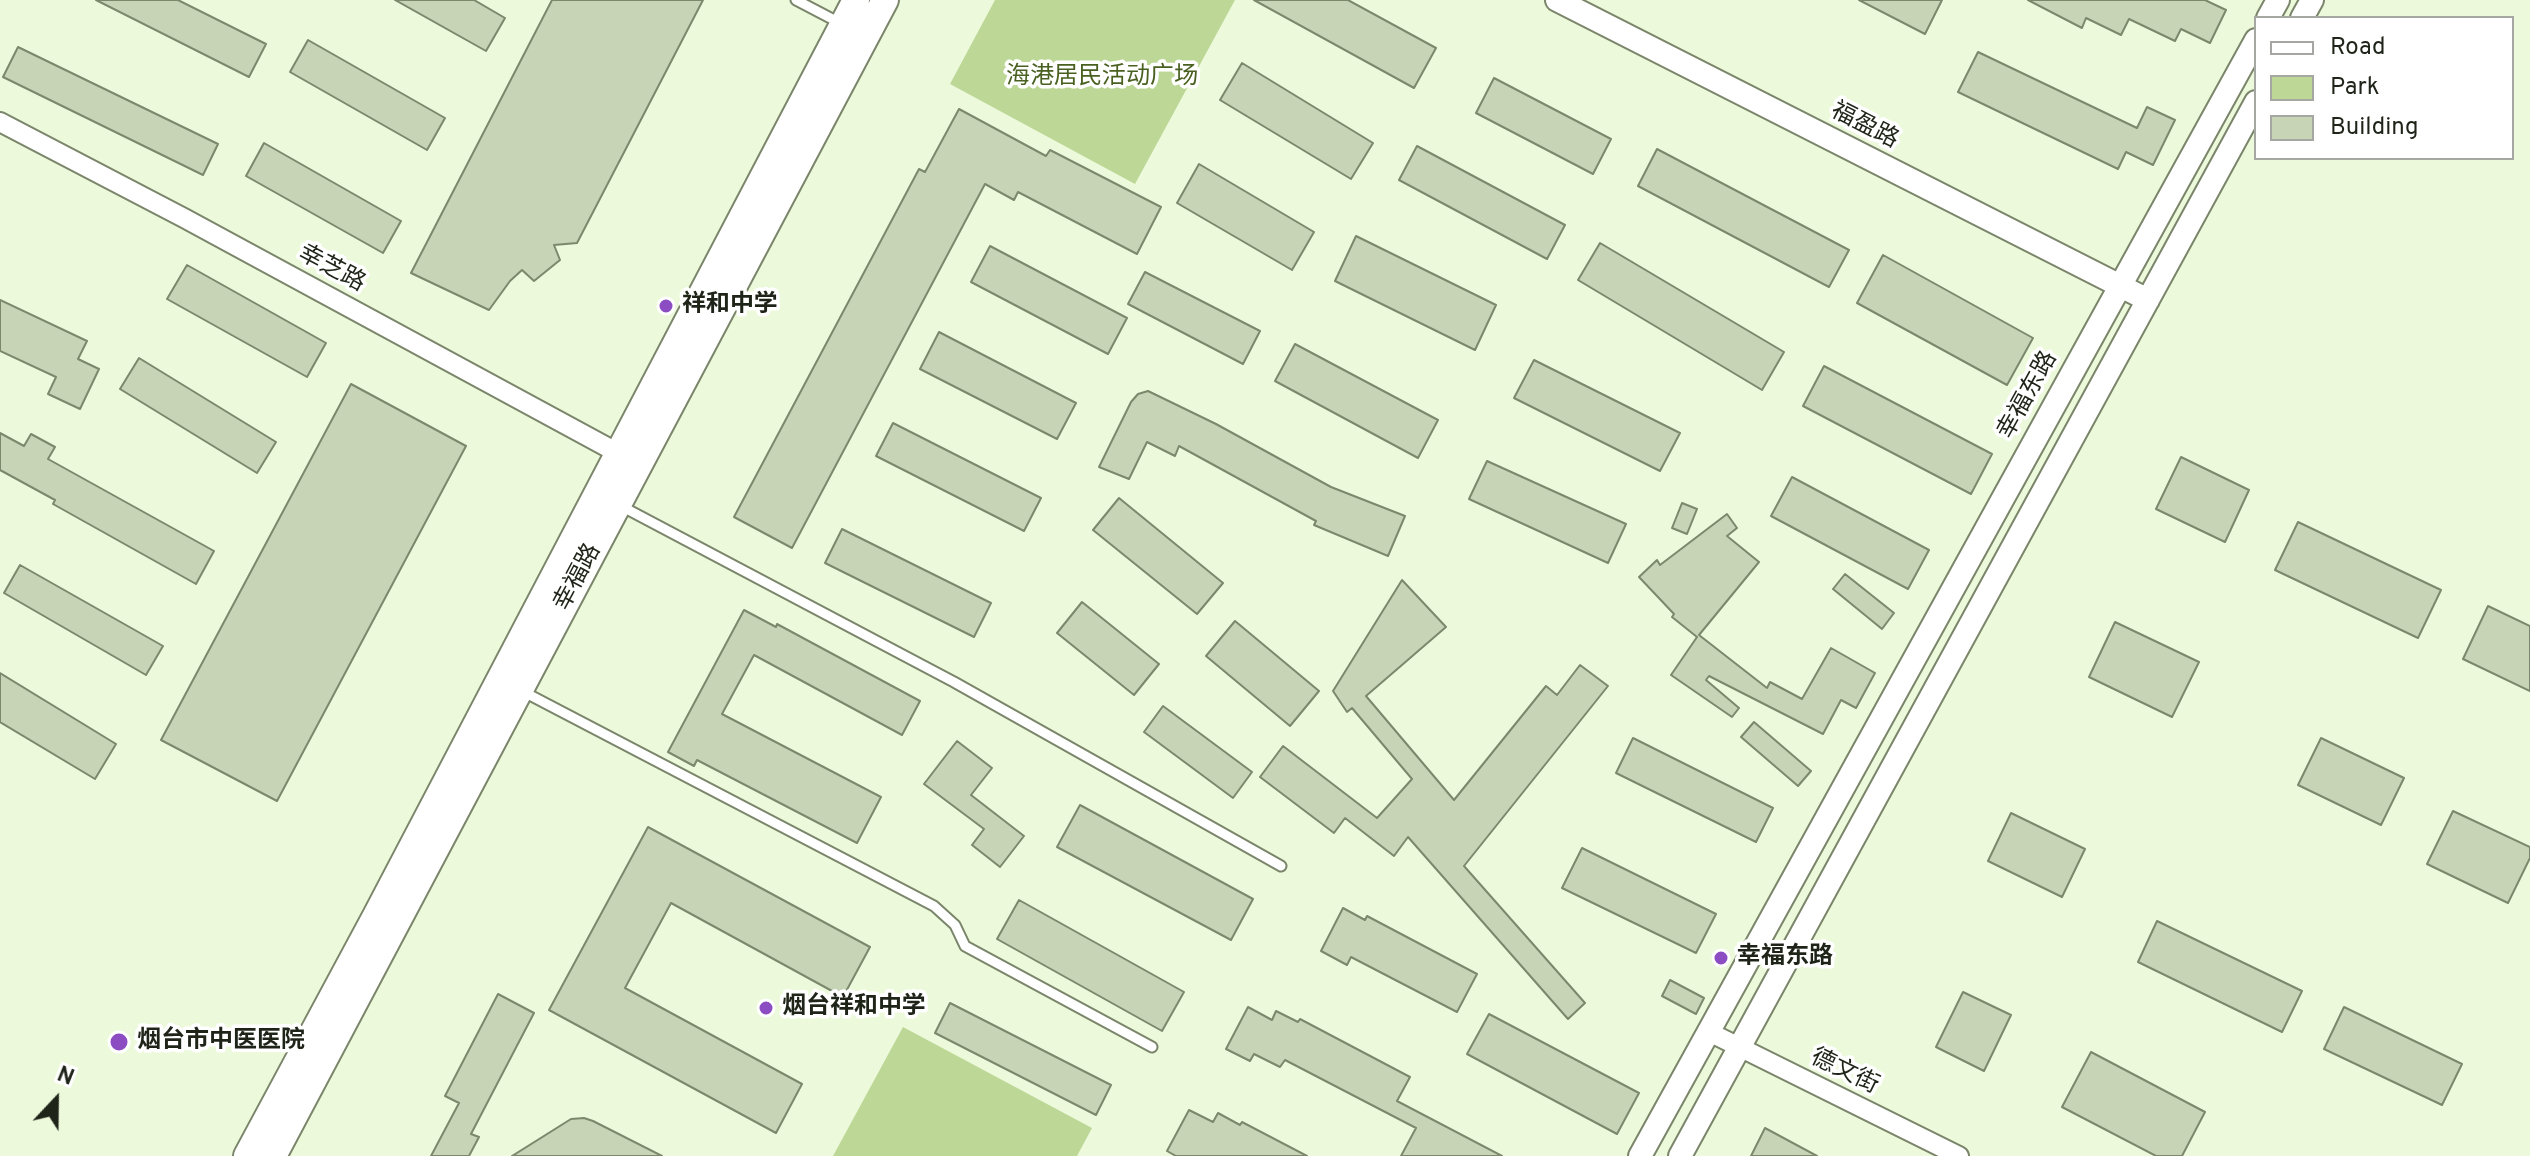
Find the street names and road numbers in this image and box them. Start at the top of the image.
street label: 福盈路 [1825,98,1903,156]
street label: 幸芝路 [292,240,370,300]
street label: 幸福东路 [1993,347,2065,445]
street label: 幸福路 [549,539,609,617]
street label: 德文街 [1805,1044,1883,1102]

